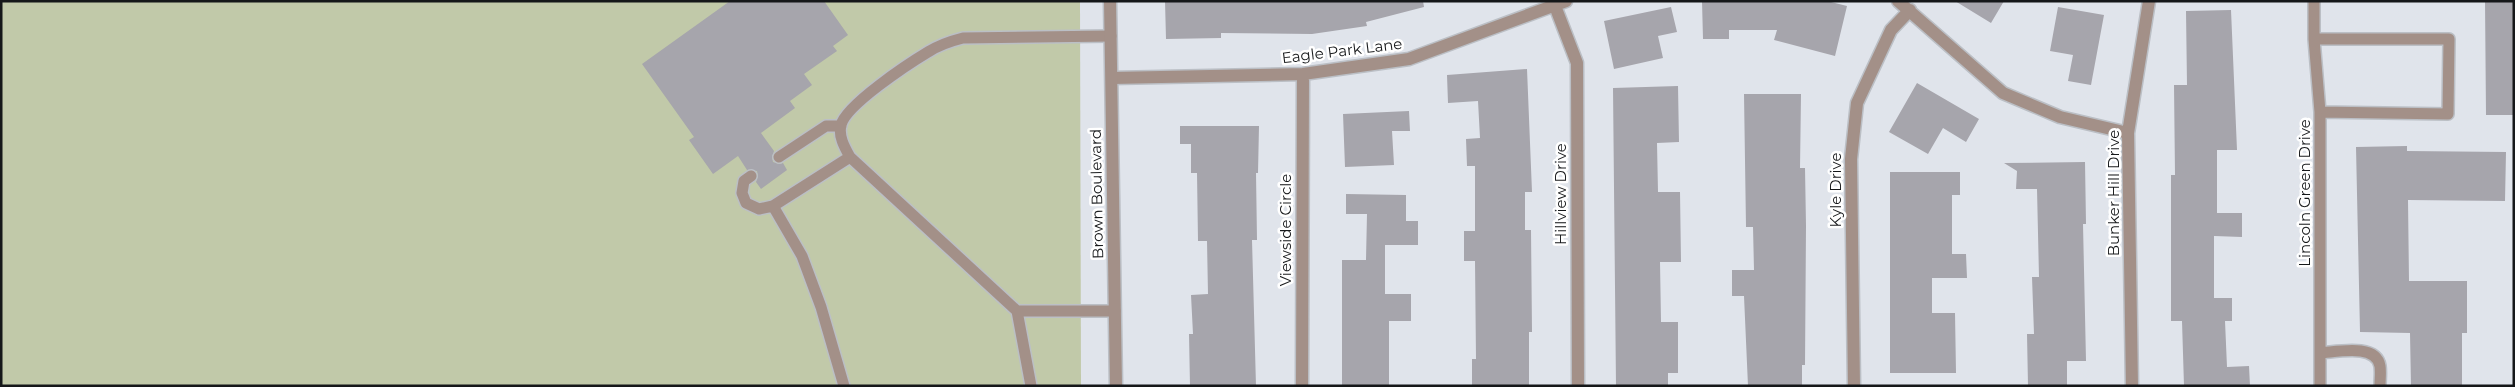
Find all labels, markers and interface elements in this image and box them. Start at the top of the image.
street label: Eagle Park Lane [1281,34,1403,67]
street label: Lincoln Green Drive [2295,119,2314,267]
street label: Brown Boulevard [1086,129,1107,259]
street label: Bunker Hill Drive [2104,130,2123,256]
street label: Hillview Drive [1551,143,1570,245]
street label: Kyle Drive [1826,152,1845,228]
street label: Viewside Circle [1276,174,1295,286]

